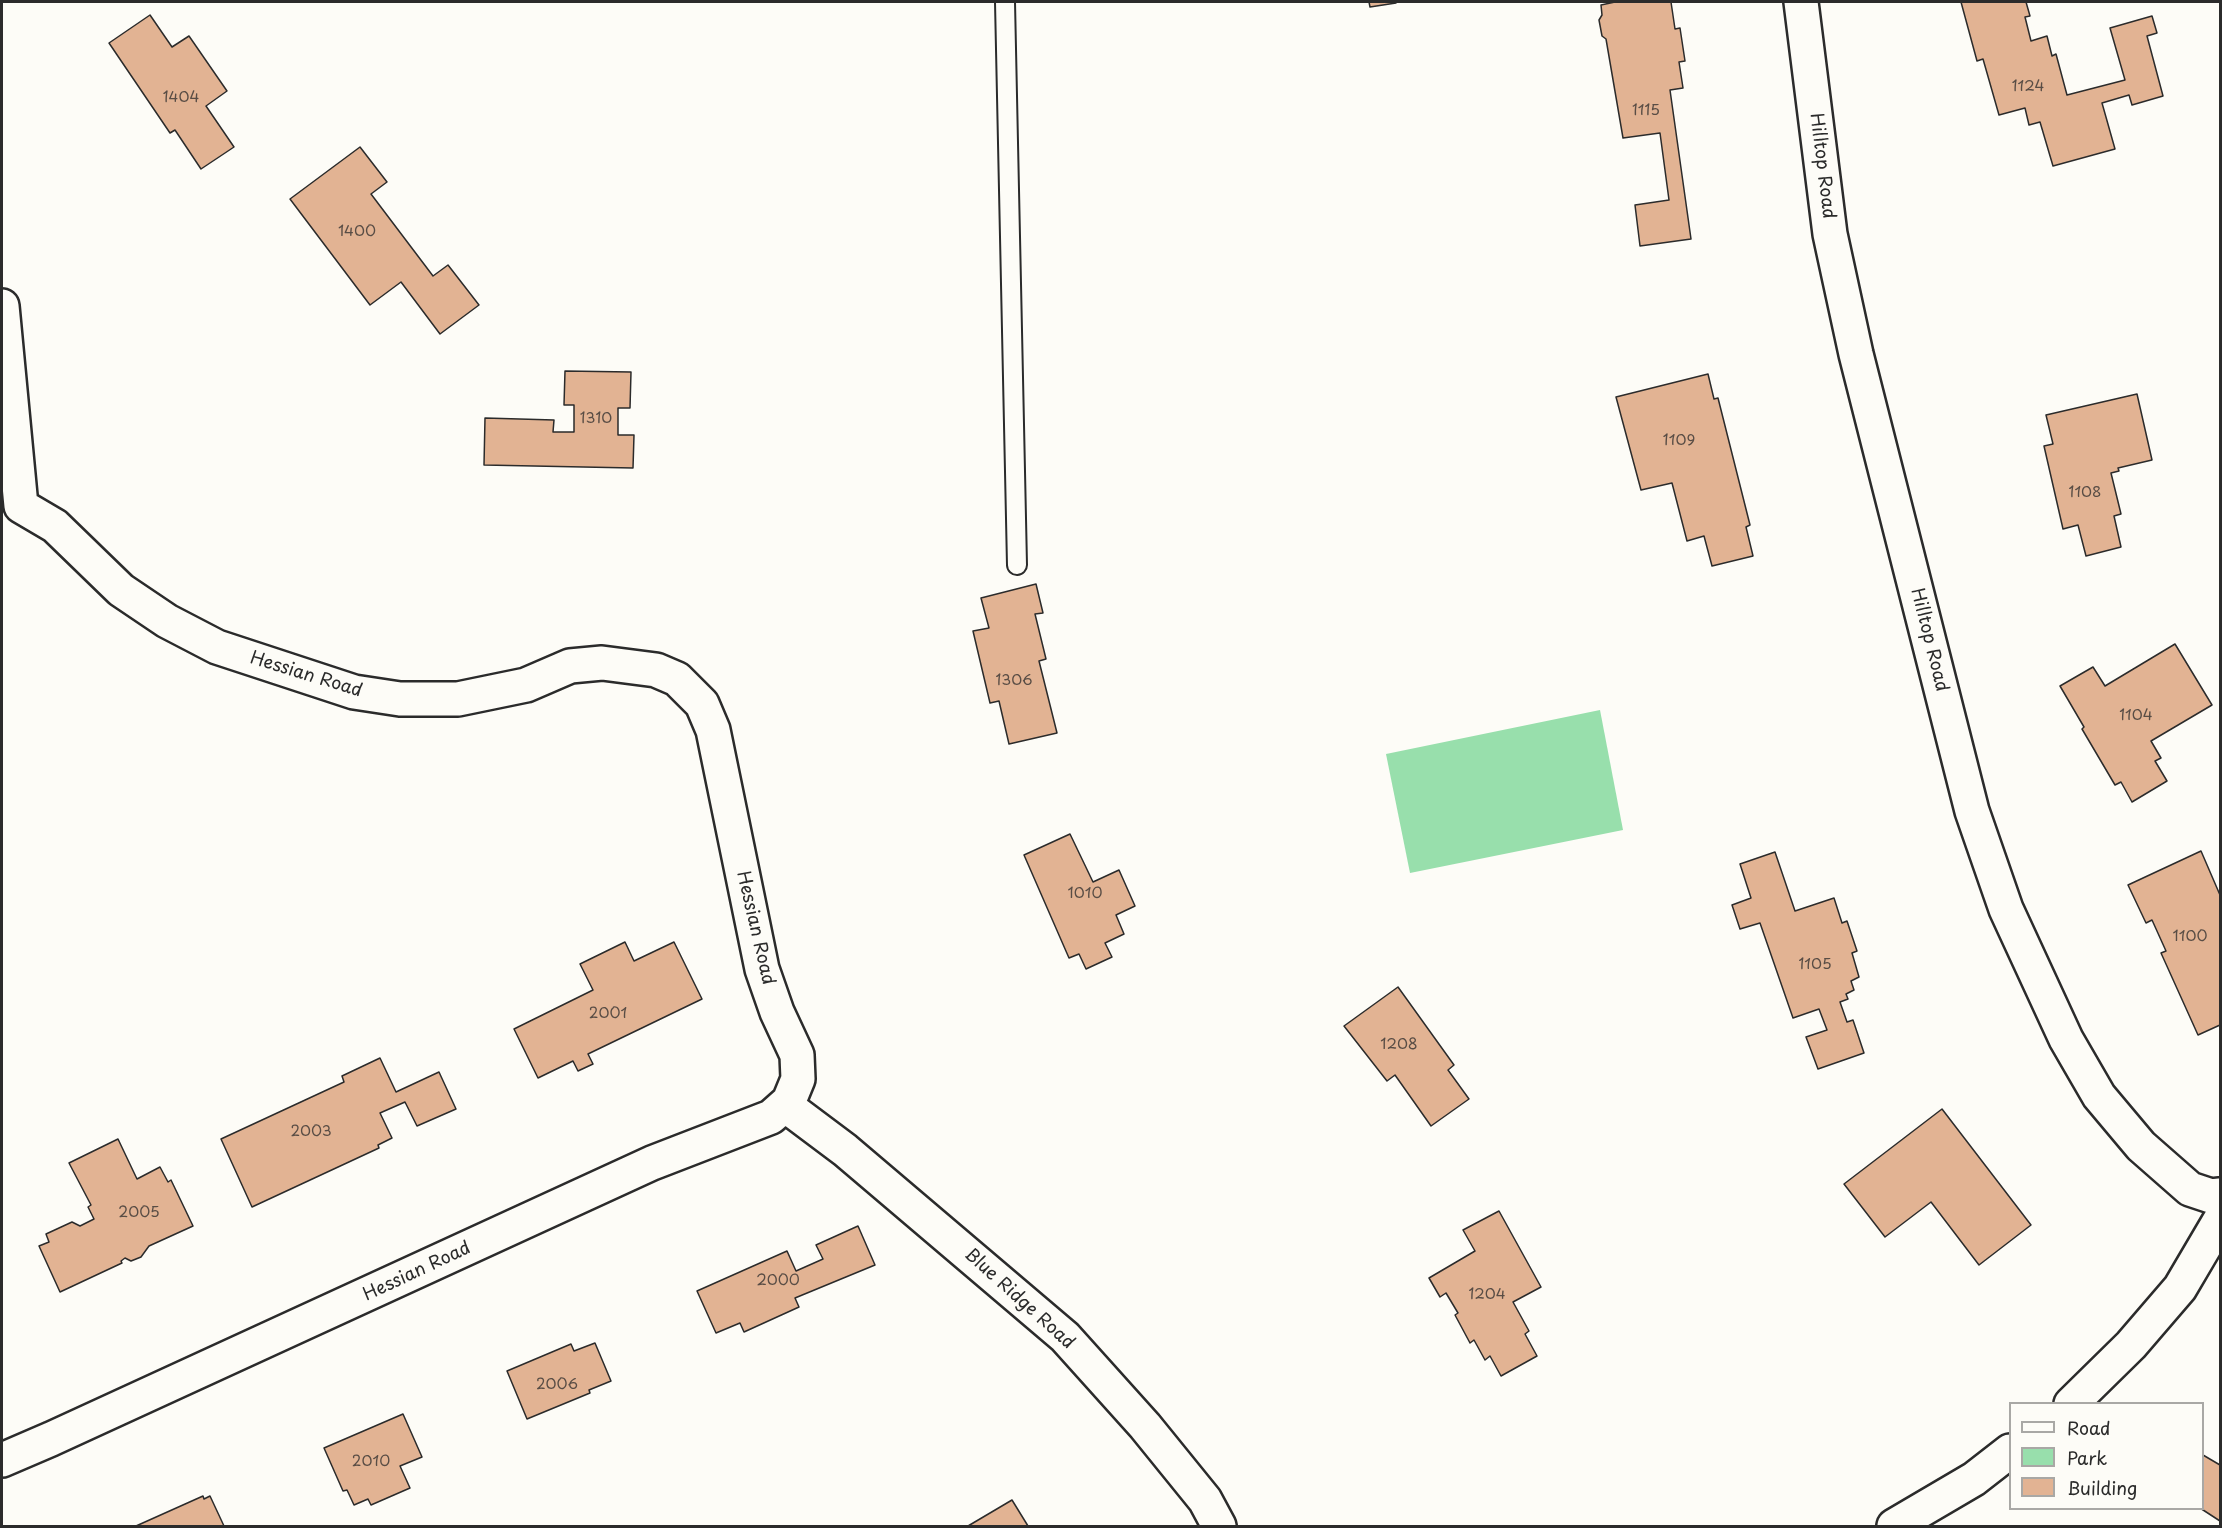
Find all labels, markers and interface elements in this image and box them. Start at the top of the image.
house number: 1124 [2012,78,2044,96]
house number: 1404 [163,89,199,107]
house number: 1115 [1632,102,1660,120]
street label: Hilltop Road [1805,112,1839,220]
house number: 1400 [338,223,376,241]
house number: 1310 [580,410,612,428]
house number: 1109 [1663,432,1695,450]
house number: 1108 [2069,484,2101,502]
street label: Hilltop Road [1906,586,1952,694]
street label: Hessian Road [247,648,365,702]
house number: 1306 [995,672,1033,690]
house number: 1104 [2119,707,2153,725]
street label: Hessian Road [731,869,779,987]
house number: 1010 [1068,885,1102,903]
house number: 1100 [2173,928,2207,946]
house number: 1105 [1798,956,1832,974]
house number: 2001 [589,1005,627,1023]
house number: 1208 [1380,1036,1418,1054]
house number: 2003 [290,1123,332,1141]
house number: 2005 [118,1204,160,1222]
street label: Hessian Road [360,1238,474,1306]
street label: Blue Ridge Road [960,1244,1078,1354]
house number: 2000 [756,1272,800,1290]
house number: 1204 [1468,1286,1506,1304]
house number: 2006 [536,1376,578,1394]
legend [2009,1402,2204,1510]
text: Road [2067,1414,2111,1441]
text: Park [2067,1444,2107,1471]
house number: 2010 [352,1453,390,1471]
text: Building [2067,1474,2137,1501]

